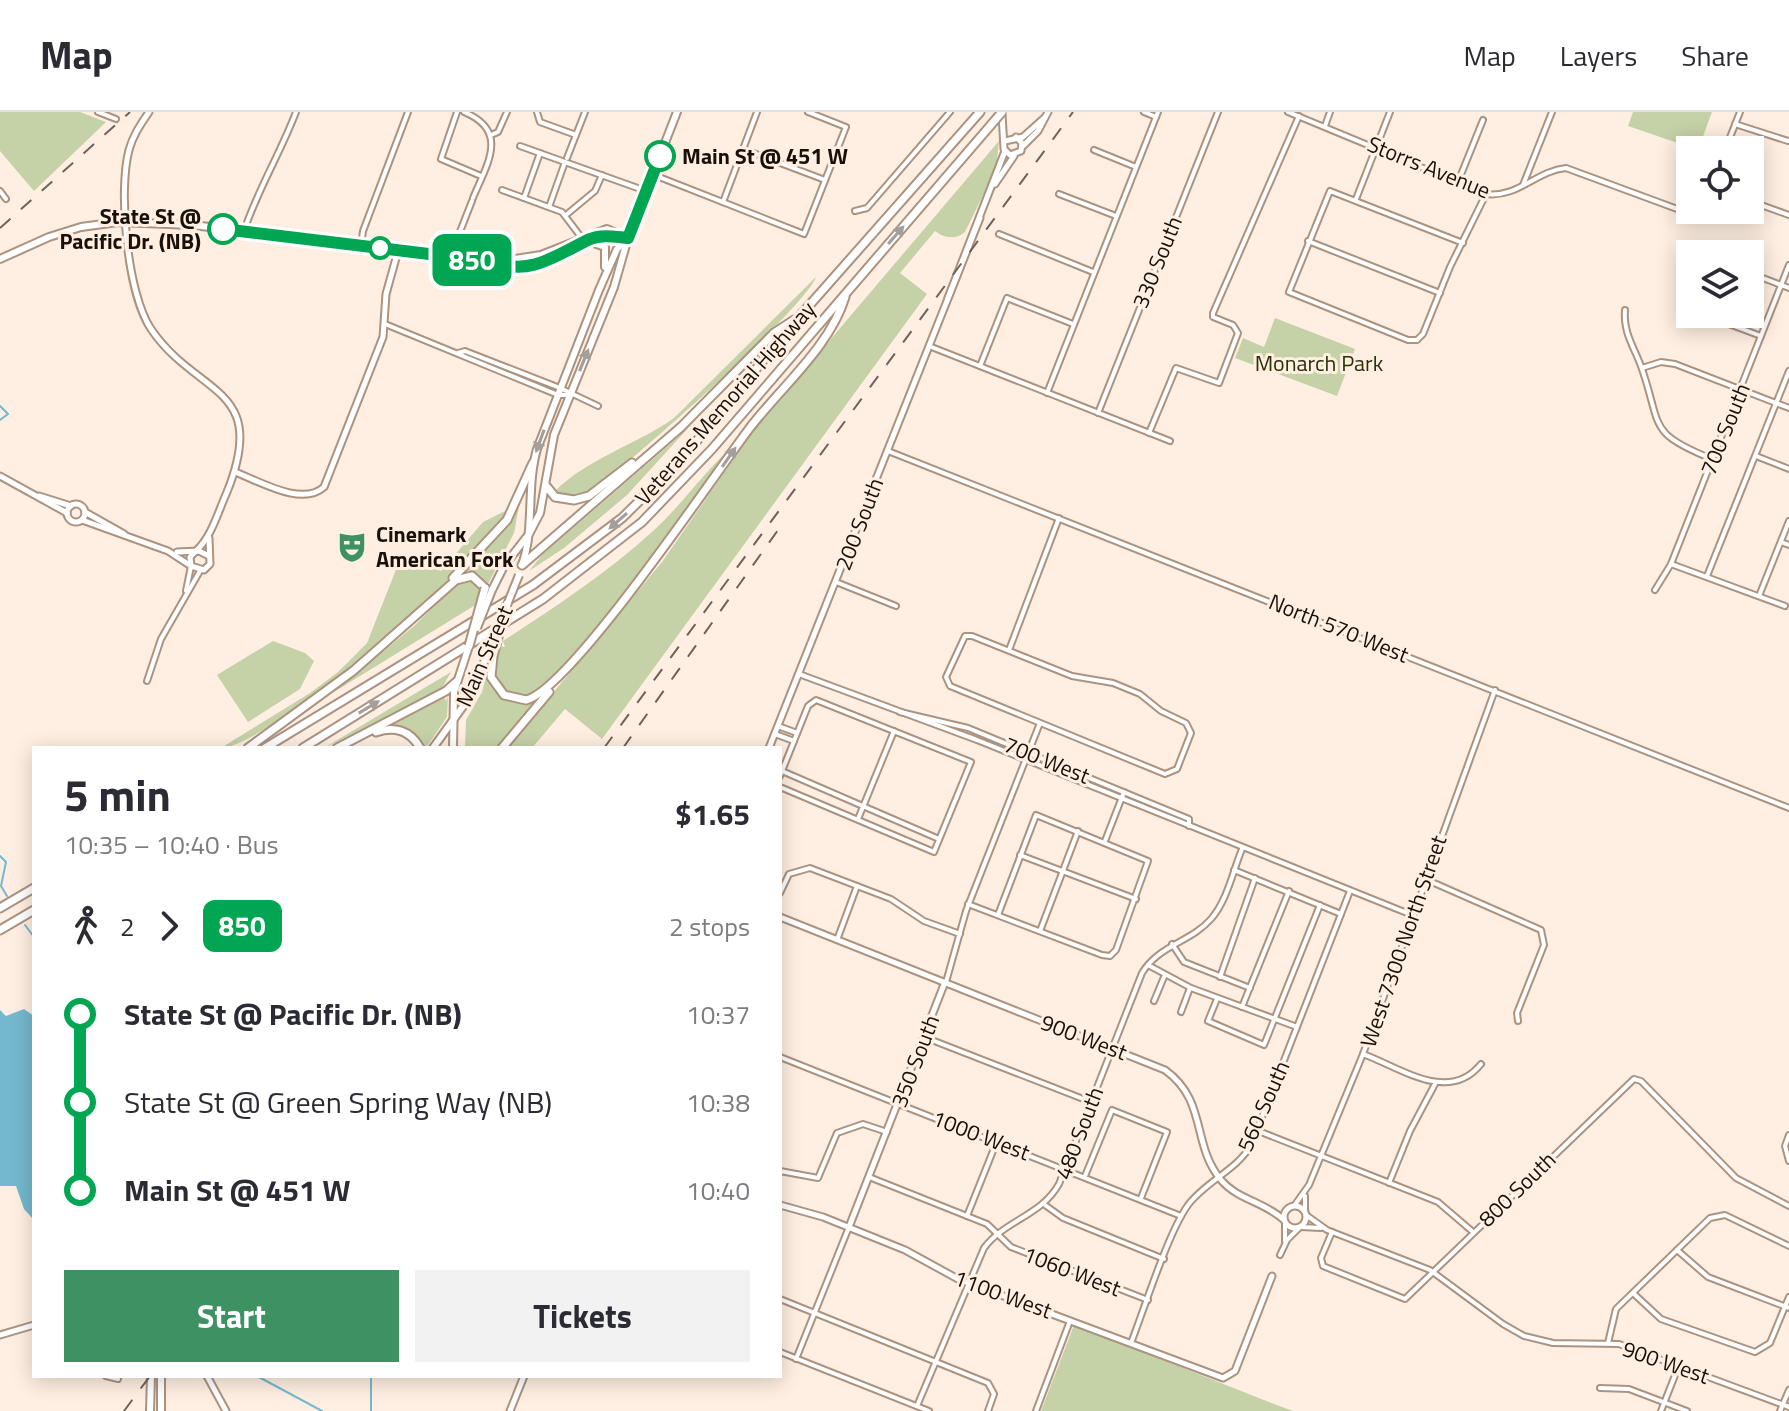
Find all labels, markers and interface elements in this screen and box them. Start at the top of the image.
text: Map [40,26,113,84]
text: Map [1463,34,1516,77]
text: Layers [1560,34,1637,77]
text: Share [1681,34,1749,77]
street label: Storrs Avenue [1362,127,1496,207]
map controls [1676,136,1764,328]
button: locate [1676,136,1764,224]
place label: Main St @ 451 W [682,139,849,173]
marker: Main St @ 451 W [645,141,675,171]
place label: State St @ Pacific Dr. (NB) [59,199,201,258]
street label: 330 South [1123,211,1191,313]
marker: State St @ Pacific Dr. (NB) [208,214,238,244]
one-way arrow [887,226,904,246]
line badge: 850 [426,234,518,286]
unlabelled marker [369,237,391,259]
text: 850 [448,238,496,281]
button: layers [1676,240,1764,328]
street label: Veterans Memorial Highway [626,293,824,513]
park label: Monarch Park [1255,346,1384,380]
one-way arrow [577,348,590,372]
street label: 700 South [1691,378,1759,480]
one-way arrow [533,429,546,453]
one-way arrow [721,446,737,468]
street label: 200 South [826,473,892,575]
one-way arrow [608,512,628,529]
place label: Cinemark American Fork [376,517,514,576]
theatre icon: Cinemark American Fork [335,530,369,564]
street label: North 570 West [1264,584,1414,672]
street label: Main Street [447,600,522,712]
one-way arrow [358,701,380,715]
street label: 700 West [999,727,1095,793]
text: 5 min [64,761,171,828]
text: $1.65 [675,791,750,837]
text: 10:35 – 10:40 · Bus [64,825,279,864]
street label: West 7300 North Street [1351,830,1455,1052]
icon: walk [64,904,108,948]
icon: forward [147,904,191,948]
text: 850 [219,904,266,947]
text: 2 [120,907,135,946]
text: 2 stops [669,907,750,946]
text: State St @ Pacific Dr. (NB) [124,991,462,1037]
text: 10:37 [686,995,750,1034]
street label: 900 West [1036,1005,1132,1069]
street label: 350 South [882,1010,948,1112]
street label: 560 South [1228,1055,1298,1157]
text: State St @ Green Spring Way (NB) [124,1079,552,1125]
street label: 480 South [1046,1082,1112,1184]
text: 10:38 [686,1083,750,1122]
street label: 1000 West [927,1101,1035,1169]
street label: 800 South [1470,1143,1564,1235]
text: Main St @ 451 W [124,1167,350,1213]
text: 10:40 [686,1171,750,1210]
street label: 1060 West [1018,1237,1126,1305]
street label: 1100 West [949,1261,1057,1328]
button: Start [64,1270,399,1362]
button: Tickets [415,1270,750,1362]
street label: 900 West [1618,1331,1714,1393]

